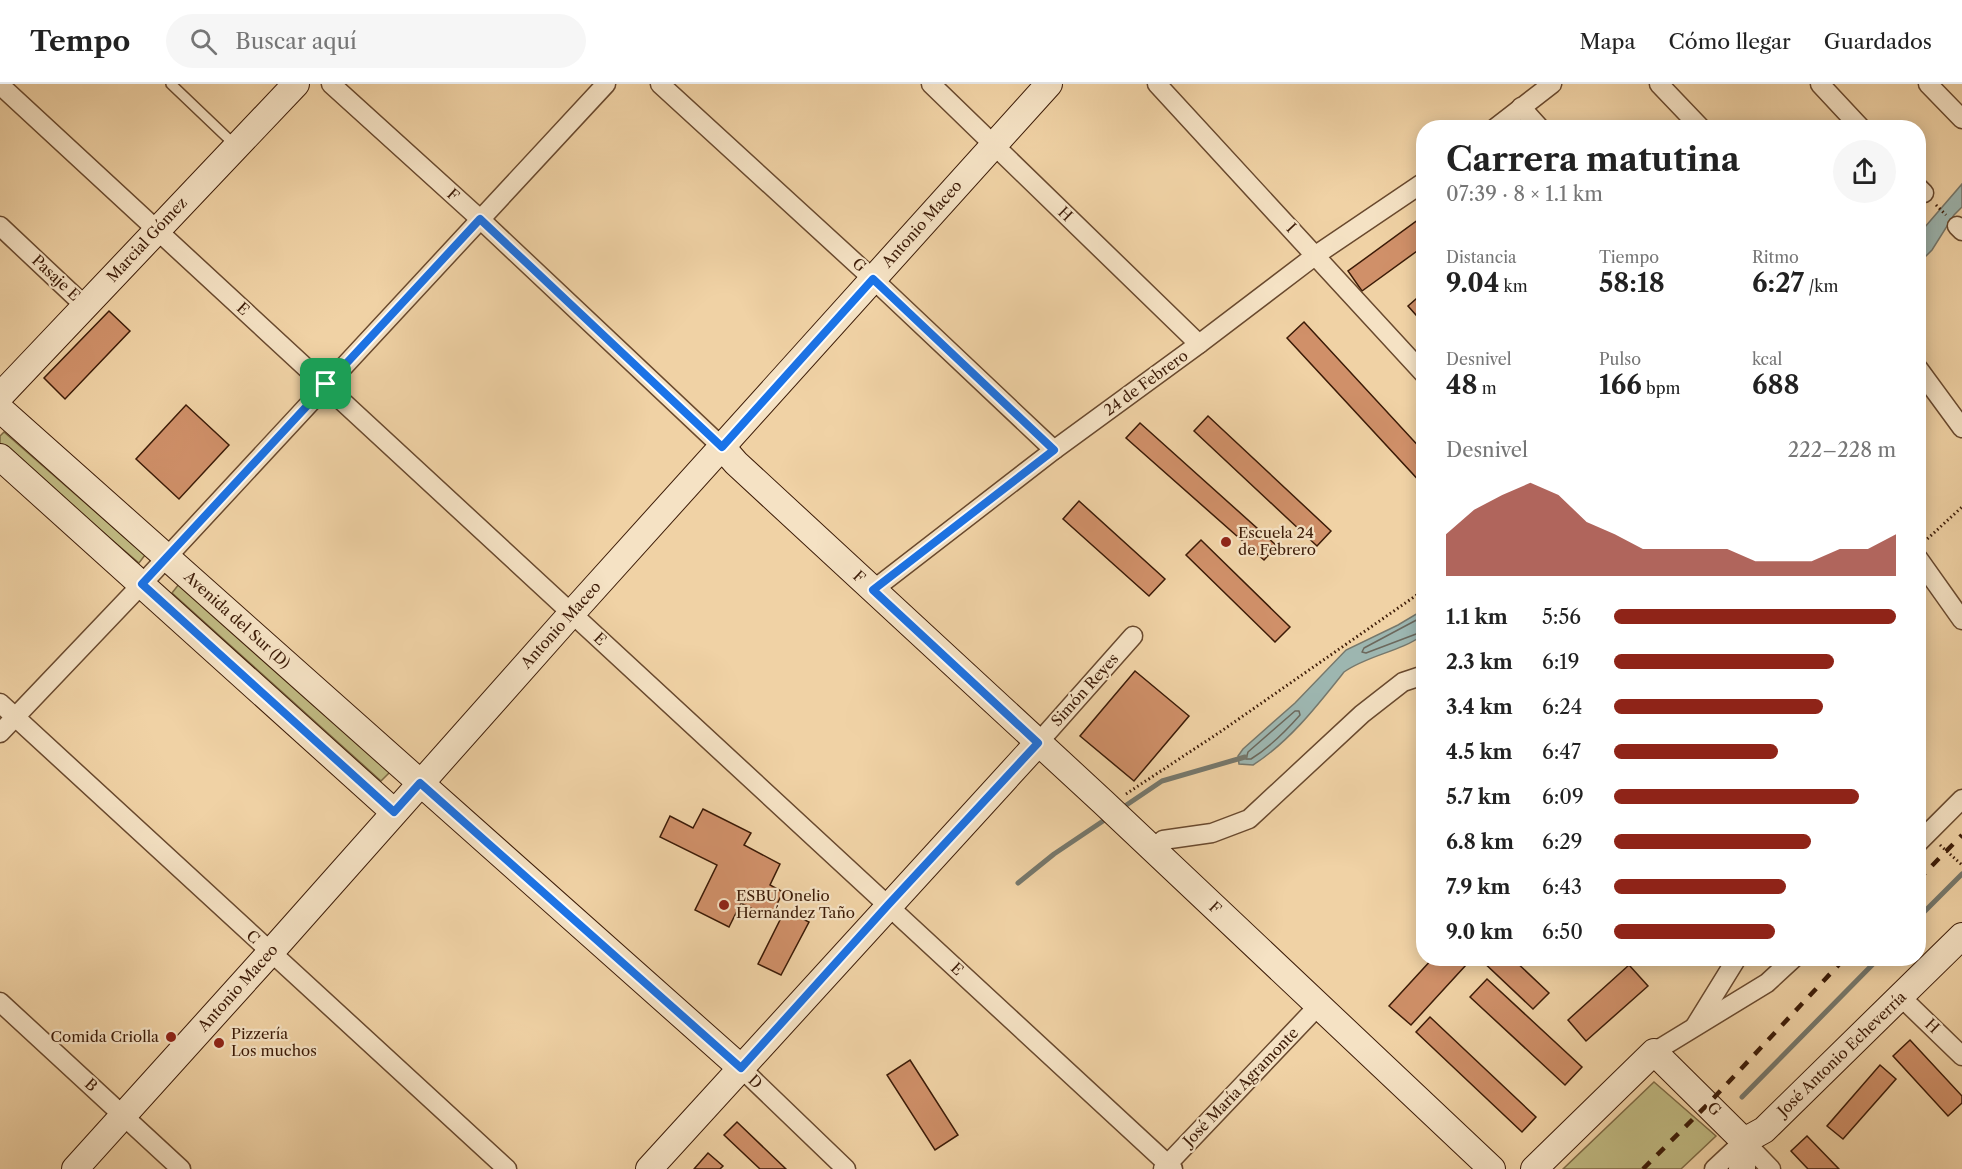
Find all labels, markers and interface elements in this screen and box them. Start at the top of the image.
search box [166,14,586,68]
text: Tempo [30,24,130,58]
icon: search [187,25,220,58]
text: Buscar aquí [235,28,357,55]
text: Mapa [1579,29,1636,54]
text: Cómo llegar [1669,29,1791,54]
text: Guardados [1824,29,1932,54]
text: Carrera matutina [1446,139,1740,180]
button: share [1833,140,1896,203]
street label: Antonio Maceo [877,176,966,272]
text: 07:39 · 8 × 1.1 km [1446,182,1603,206]
street label: F [443,184,464,205]
street label: Marcial Gómez [102,193,191,286]
street label: H [1054,202,1077,225]
street label: I [1282,219,1300,236]
text: Distancia [1446,247,1517,267]
text: Tiempo [1599,247,1659,267]
text: Ritmo [1752,247,1799,267]
street label: Pasaje E [28,251,84,305]
street label: G [848,254,870,276]
text: 9.04 [1446,267,1499,299]
text: 58:18 [1599,267,1665,299]
text: 6:27 [1752,267,1804,299]
text: km [1499,276,1528,296]
text: /km [1804,276,1838,296]
street label: E [233,298,254,319]
street label: 24 de Febrero [1100,346,1191,419]
text: Desnivel [1446,349,1512,369]
text: Pulso [1599,349,1641,369]
text: kcal [1752,349,1782,369]
pin [300,358,351,409]
icon: arrive [309,367,342,400]
text: 48 [1446,369,1477,401]
text: 166 [1599,369,1642,401]
text: 688 [1752,369,1800,401]
text: m [1477,378,1497,398]
text: bpm [1642,378,1680,398]
text: Desnivel [1446,438,1528,462]
text: 222–228 m [1788,438,1896,462]
place label: Escuela 24 de Febrero [1238,523,1316,559]
marker: Escuela 24 de Febrero [1219,535,1233,549]
street label: Avenida del Sur (D) [180,566,294,672]
street label: F [849,566,870,587]
street label: Antonio Maceo [516,577,605,673]
text: 1.1 km [1446,605,1508,629]
text: 5:56 [1542,605,1581,629]
street label: E [590,628,611,649]
street label: Simón Reyes [1047,649,1122,730]
text: 2.3 km [1446,650,1513,674]
text: 6:19 [1542,650,1579,674]
text: 3.4 km [1446,695,1513,719]
text: 6:24 [1542,695,1582,719]
text: 4.5 km [1446,740,1513,764]
text: 6:47 [1542,740,1581,764]
text: 5.7 km [1446,785,1511,809]
text: 6:09 [1542,785,1584,809]
text: 6.8 km [1446,830,1514,854]
text: 6:29 [1542,830,1583,854]
text: 7.9 km [1446,875,1510,899]
text: 6:43 [1542,875,1582,899]
place label: ESBU Onelio Hernández Taño [736,886,855,922]
street label: F [1205,897,1226,918]
marker: ESBU Onelio Hernández Taño [717,898,731,912]
text: 9.0 km [1446,920,1513,944]
text: 6:50 [1542,920,1583,944]
street label: C [243,926,264,948]
street label: Antonio Maceo [193,940,282,1036]
street label: E [947,958,968,979]
street label: José Antonio Echeverría [1772,987,1910,1122]
street label: H [1921,1014,1944,1037]
street label: José María Agramonte [1178,1023,1302,1151]
place label: Pizzería Los muchos [231,1024,317,1060]
place label: Comida Criolla [50,1027,159,1046]
marker: Comida Criolla [164,1030,178,1044]
marker: Pizzería Los muchos [212,1036,226,1050]
street label: D [744,1071,766,1093]
street label: B [81,1074,102,1095]
street label: G [1703,1098,1725,1120]

